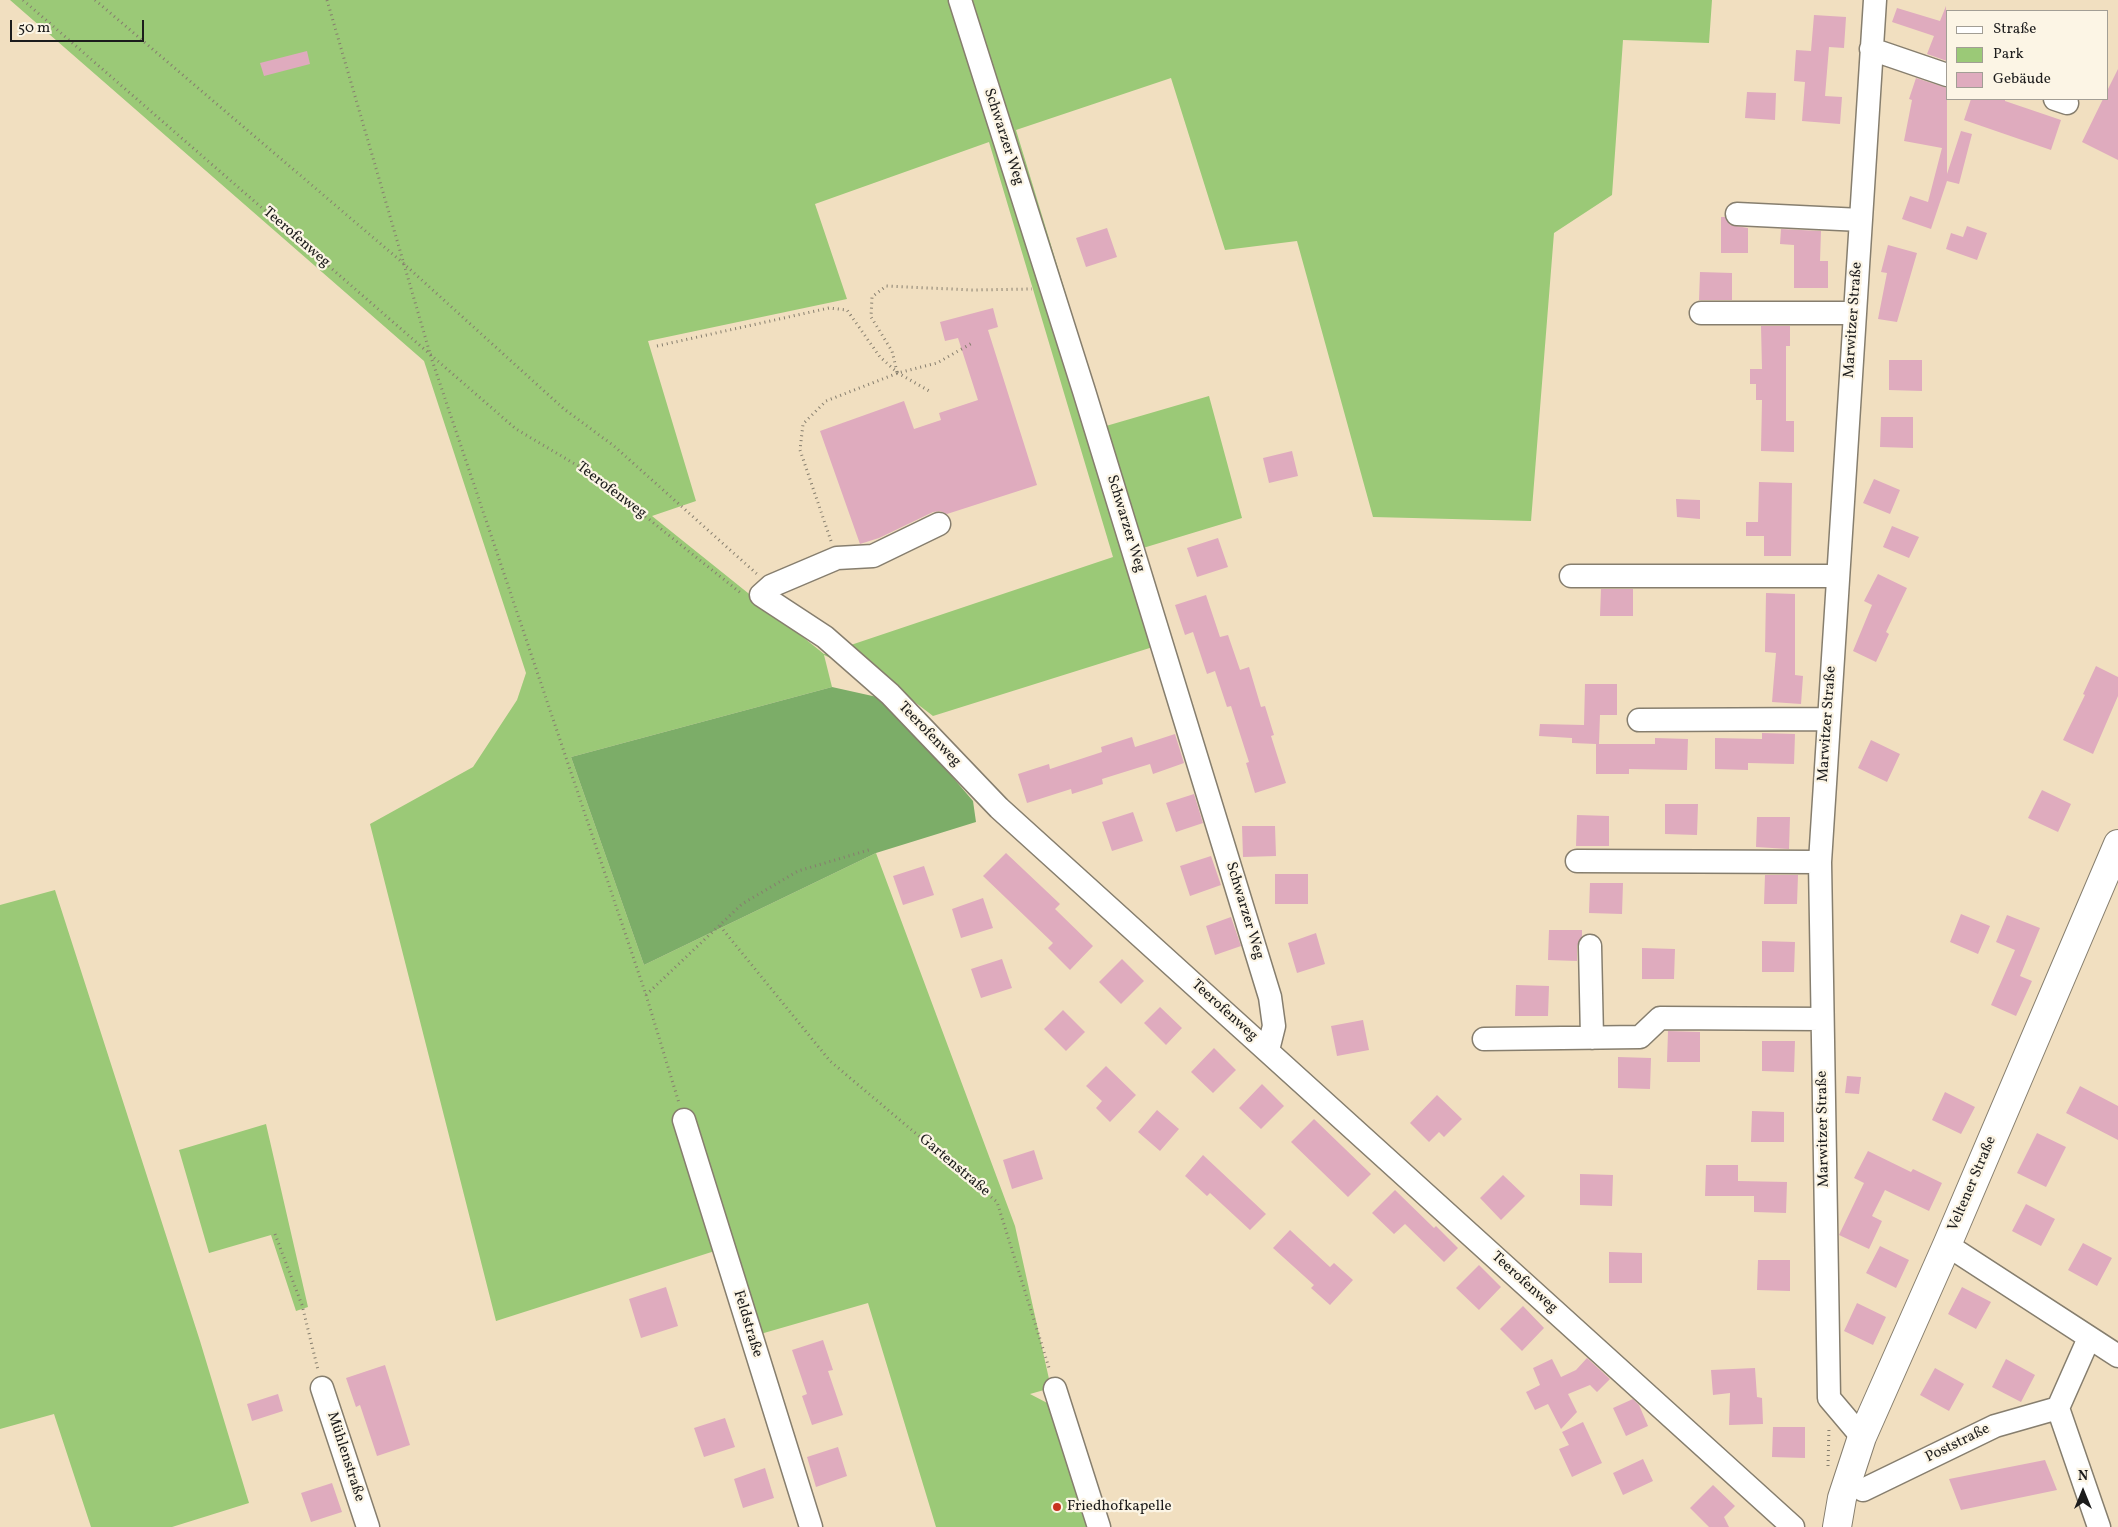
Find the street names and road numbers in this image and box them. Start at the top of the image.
street label: Schwarzer Weg [979,86,1027,188]
street label: Teerofenweg [259,204,333,272]
street label: Marwitzer Straße [1841,261,1867,379]
street label: Teerofenweg [572,459,650,523]
street label: Schwarzer Weg [1102,473,1148,575]
street label: Marwitzer Straße [1815,665,1841,783]
street label: Teerofenweg [894,699,964,771]
street label: Schwarzer Weg [1221,860,1267,962]
street label: Teerofenweg [1187,977,1261,1045]
street label: Marwitzer Straße [1814,1071,1834,1187]
street label: Gartenstraße [915,1131,993,1201]
street label: Veltener Straße [1945,1134,2001,1234]
street label: Teerofenweg [1487,1249,1561,1317]
street label: Feldstraße [728,1288,766,1360]
street label: Mühlenstraße [322,1410,368,1504]
street label: Poststraße [1923,1421,1993,1467]

